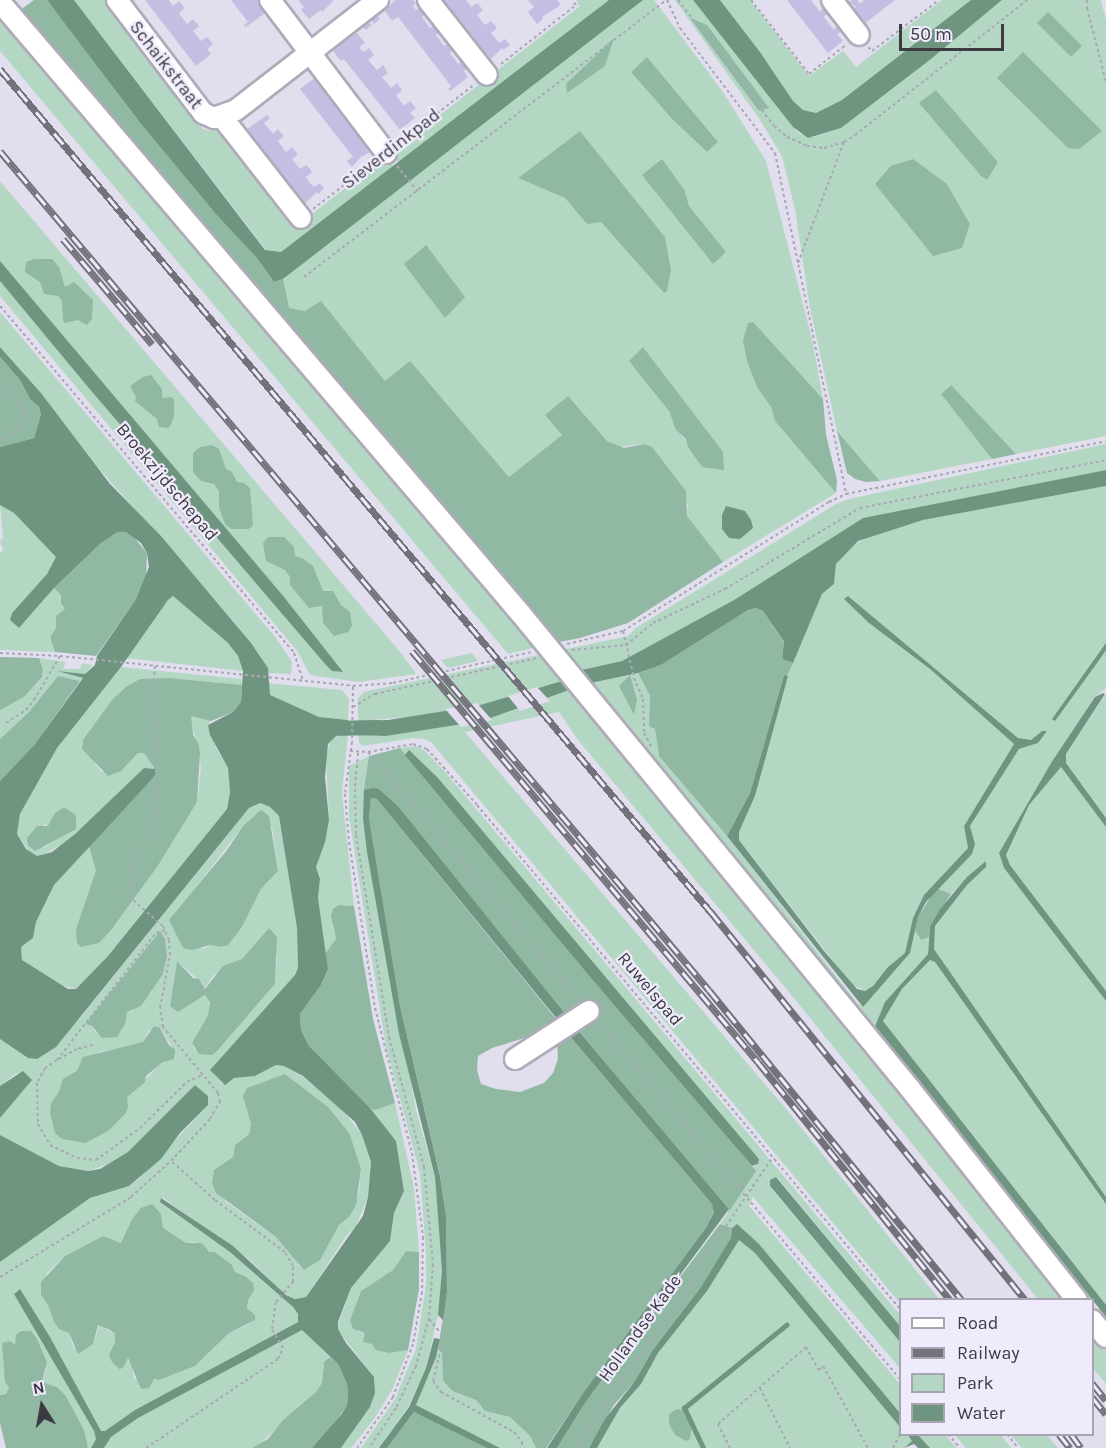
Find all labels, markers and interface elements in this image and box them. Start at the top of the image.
scale bar [902,12,1007,50]
street label: Schaikstraat [125,17,207,113]
text: 50 m [910,23,952,45]
street label: Sieverdinkpad [338,104,444,194]
street label: Broekzijdschepad [111,419,223,545]
street label: Ruwelspad [613,948,687,1030]
street label: Hollandse Kade [594,1270,686,1386]
legend [899,1298,1094,1436]
text: Road [957,1312,998,1334]
text: Railway [957,1342,1020,1364]
text: Park [957,1372,994,1394]
north arrow [12,1376,72,1436]
text: N [31,1377,46,1398]
text: Water [957,1402,1005,1424]

